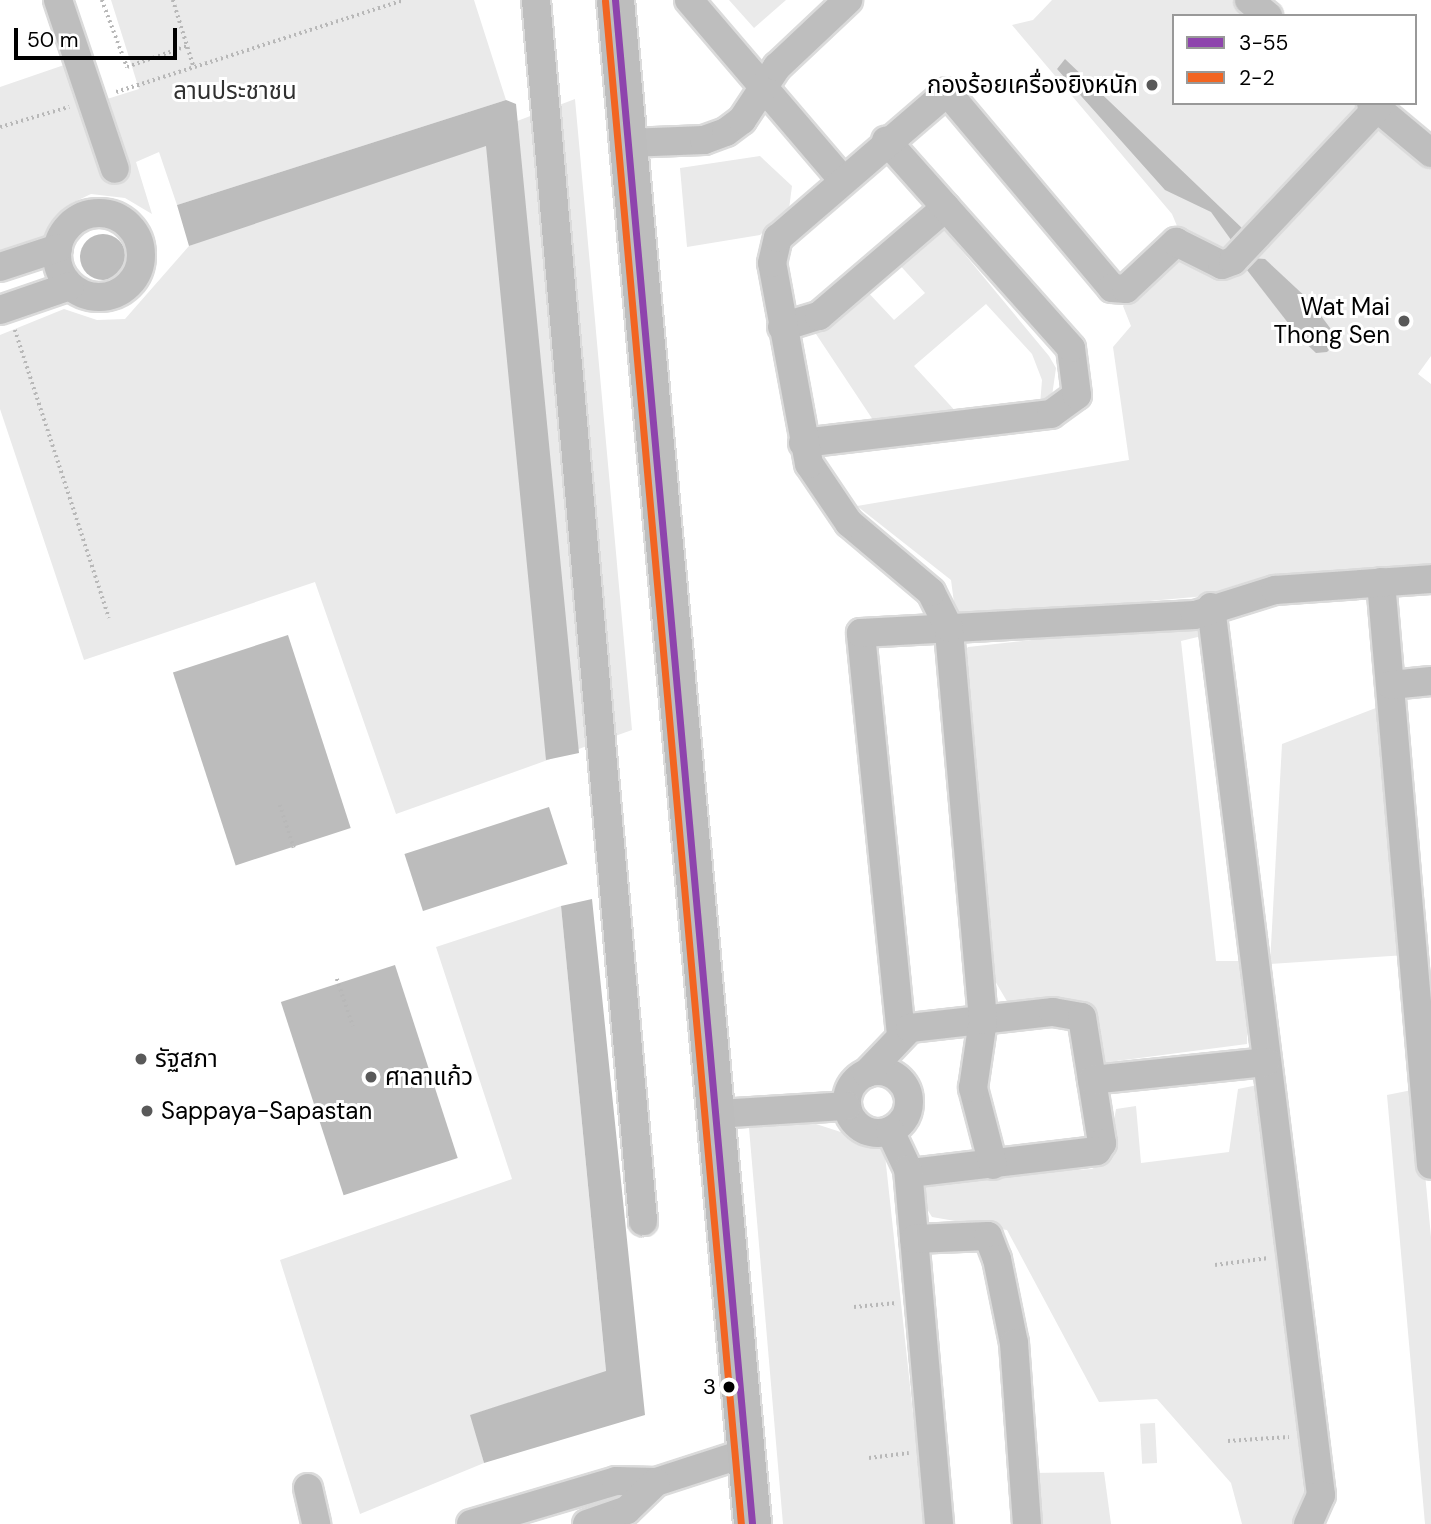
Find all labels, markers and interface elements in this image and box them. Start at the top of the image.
scale bar [18,14,180,58]
legend [1172,14,1417,105]
text: 50 m [27,26,78,54]
text: 3-55 [1239,29,1288,57]
text: 2-2 [1239,64,1275,92]
place label: กองร้อยเครื่องยิงหนัก [927,71,1138,99]
park label: ลานประชาชน [173,77,297,105]
marker: กองร้อยเครื่องยิงหนัก [1144,77,1160,93]
place label: Wat Mai Thong Sen [1274,293,1390,349]
marker: Wat Mai Thong Sen [1396,313,1412,329]
place label: รัฐสภา [155,1045,218,1073]
marker: รัฐสภา [133,1051,149,1067]
place label: ศาลาแก้ว [385,1063,473,1091]
marker: ศาลาแก้ว [363,1069,379,1085]
place label: Sappaya-Sapastan [161,1097,372,1125]
marker: Sappaya-Sapastan [139,1103,155,1119]
place label: 3 [703,1374,716,1400]
marker: 3 [722,1380,736,1394]

